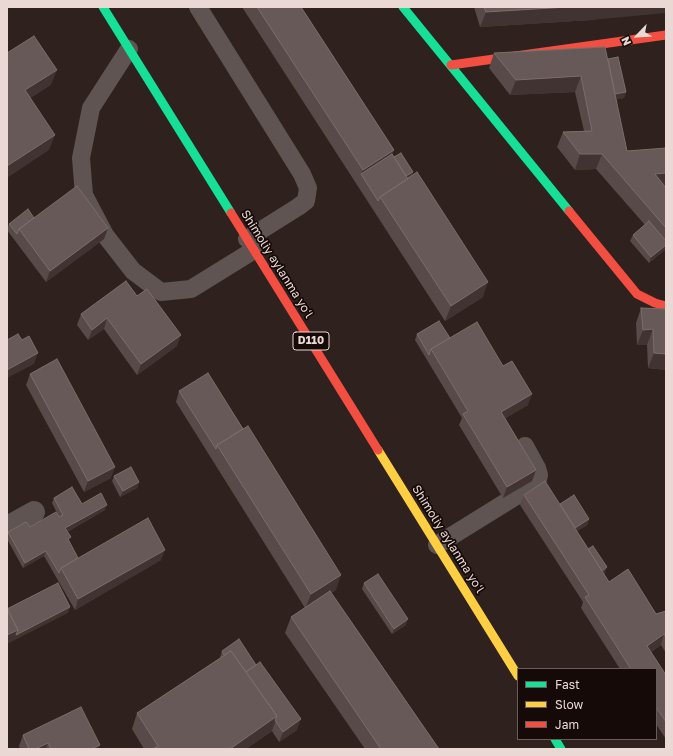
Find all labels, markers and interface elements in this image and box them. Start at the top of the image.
north arrow [617,16,657,56]
text: N [618,35,633,48]
street label: Shimoliy aylanma yoʻl [238,207,316,321]
road number: D110 [293,332,329,350]
street label: Shimoliy aylanma yoʻl [409,482,487,596]
legend [517,668,657,740]
text: Fast [555,677,580,692]
text: Slow [555,697,583,712]
text: Jam [555,717,579,732]

